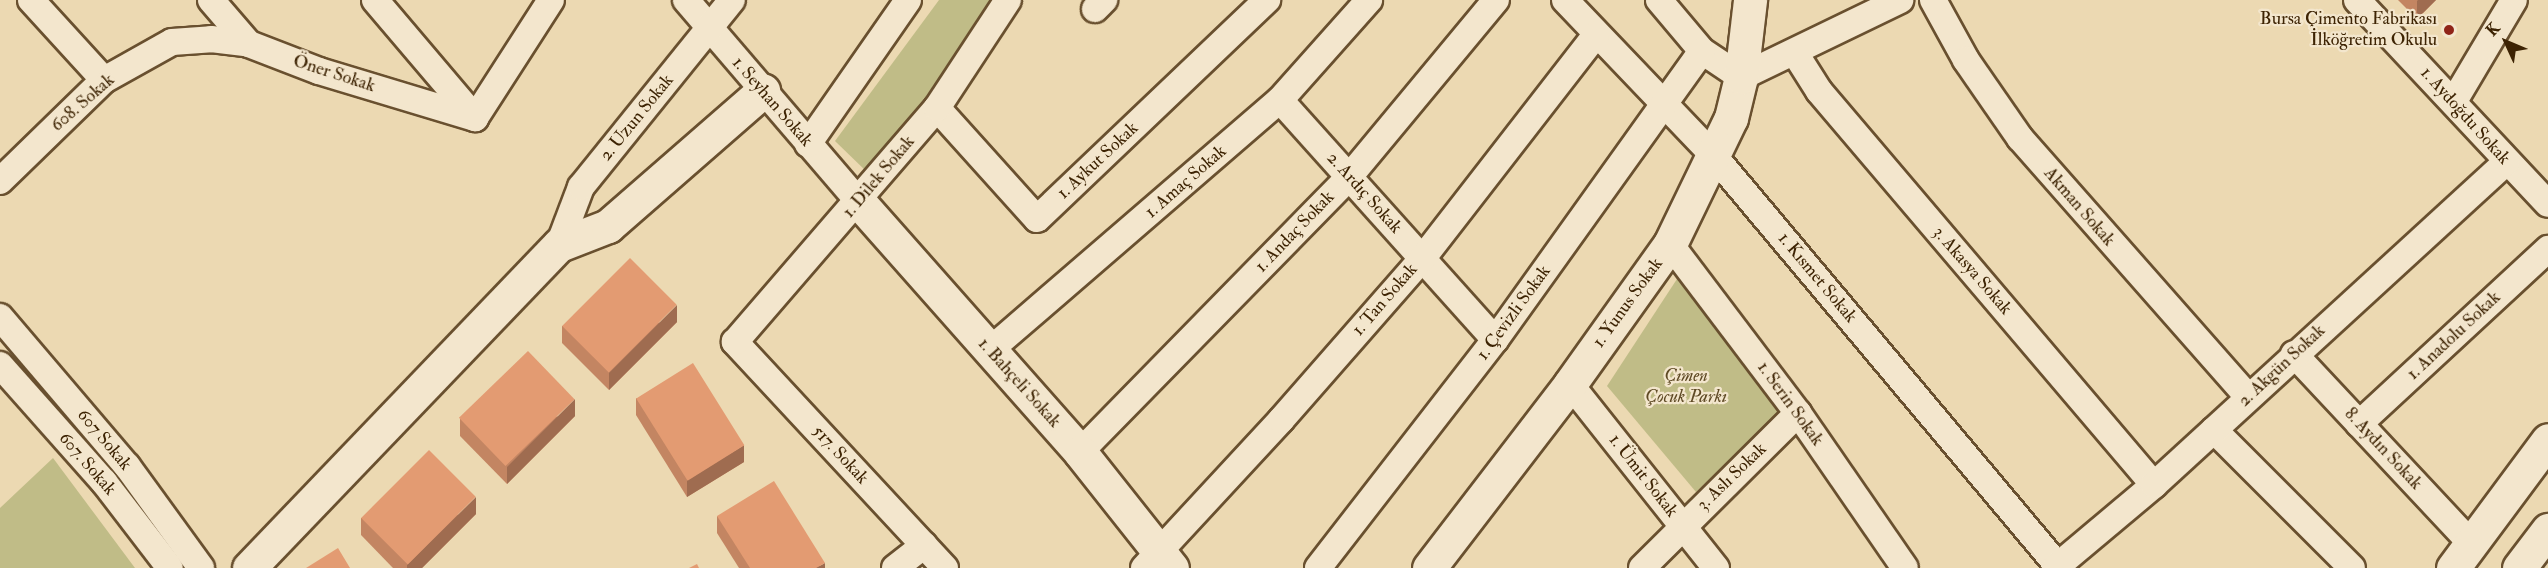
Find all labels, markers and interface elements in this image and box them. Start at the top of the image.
place label: Bursa Çimento Fabrikası İlköğretim Okulu [2260,9,2437,52]
north arrow [2476,12,2536,72]
text: K [2482,19,2504,40]
marker: Bursa Çimento Fabrikası İlköğretim Okulu [2442,23,2456,37]
street label: Öner Sokak [290,51,378,97]
street label: 1. Seyhan Sokak [727,53,817,151]
street label: 1. Aydoğdu Sokak [2416,63,2514,169]
street label: 608. Sokak [47,70,119,136]
street label: 2. Uzun Sokak [595,70,679,166]
street label: 1. Aykut Sokak [1053,118,1143,204]
street label: 1. Dilek Sokak [838,131,920,223]
street label: 1. Amaç Sokak [1141,141,1231,223]
street label: 2. Ardıç Sokak [1322,148,1406,238]
street label: Akman Sokak [2039,163,2119,251]
street label: 1. Andaç Sokak [1251,187,1339,277]
street label: 3. Akasya Sokak [1928,222,2016,320]
street label: 1. Kısmet Sokak [1773,228,1861,328]
street label: 1. Yunus Sokak [1588,254,1668,352]
street label: 1. Tan Sokak [1348,259,1422,341]
street label: 1. Çevizli Sokak [1472,261,1556,365]
street label: 1. Anadolu Sokak [2403,287,2505,385]
street label: 2. Akgün Sokak [2234,320,2330,412]
street label: 1. Bahçeli Sokak [973,334,1065,432]
street label: 1. Serin Sokak [1752,358,1828,450]
park label: Çimen Çocuk Parkı [1645,366,1727,409]
street label: 8. Aydın Sokak [2340,403,2426,495]
street label: 607 Sokak [72,405,136,475]
street label: 517. Sokak [807,421,873,489]
street label: 607. Sokak [54,428,120,500]
street label: 1. Ümit Sokak [1604,430,1682,522]
street label: 3. Aslı Sokak [1693,439,1771,515]

